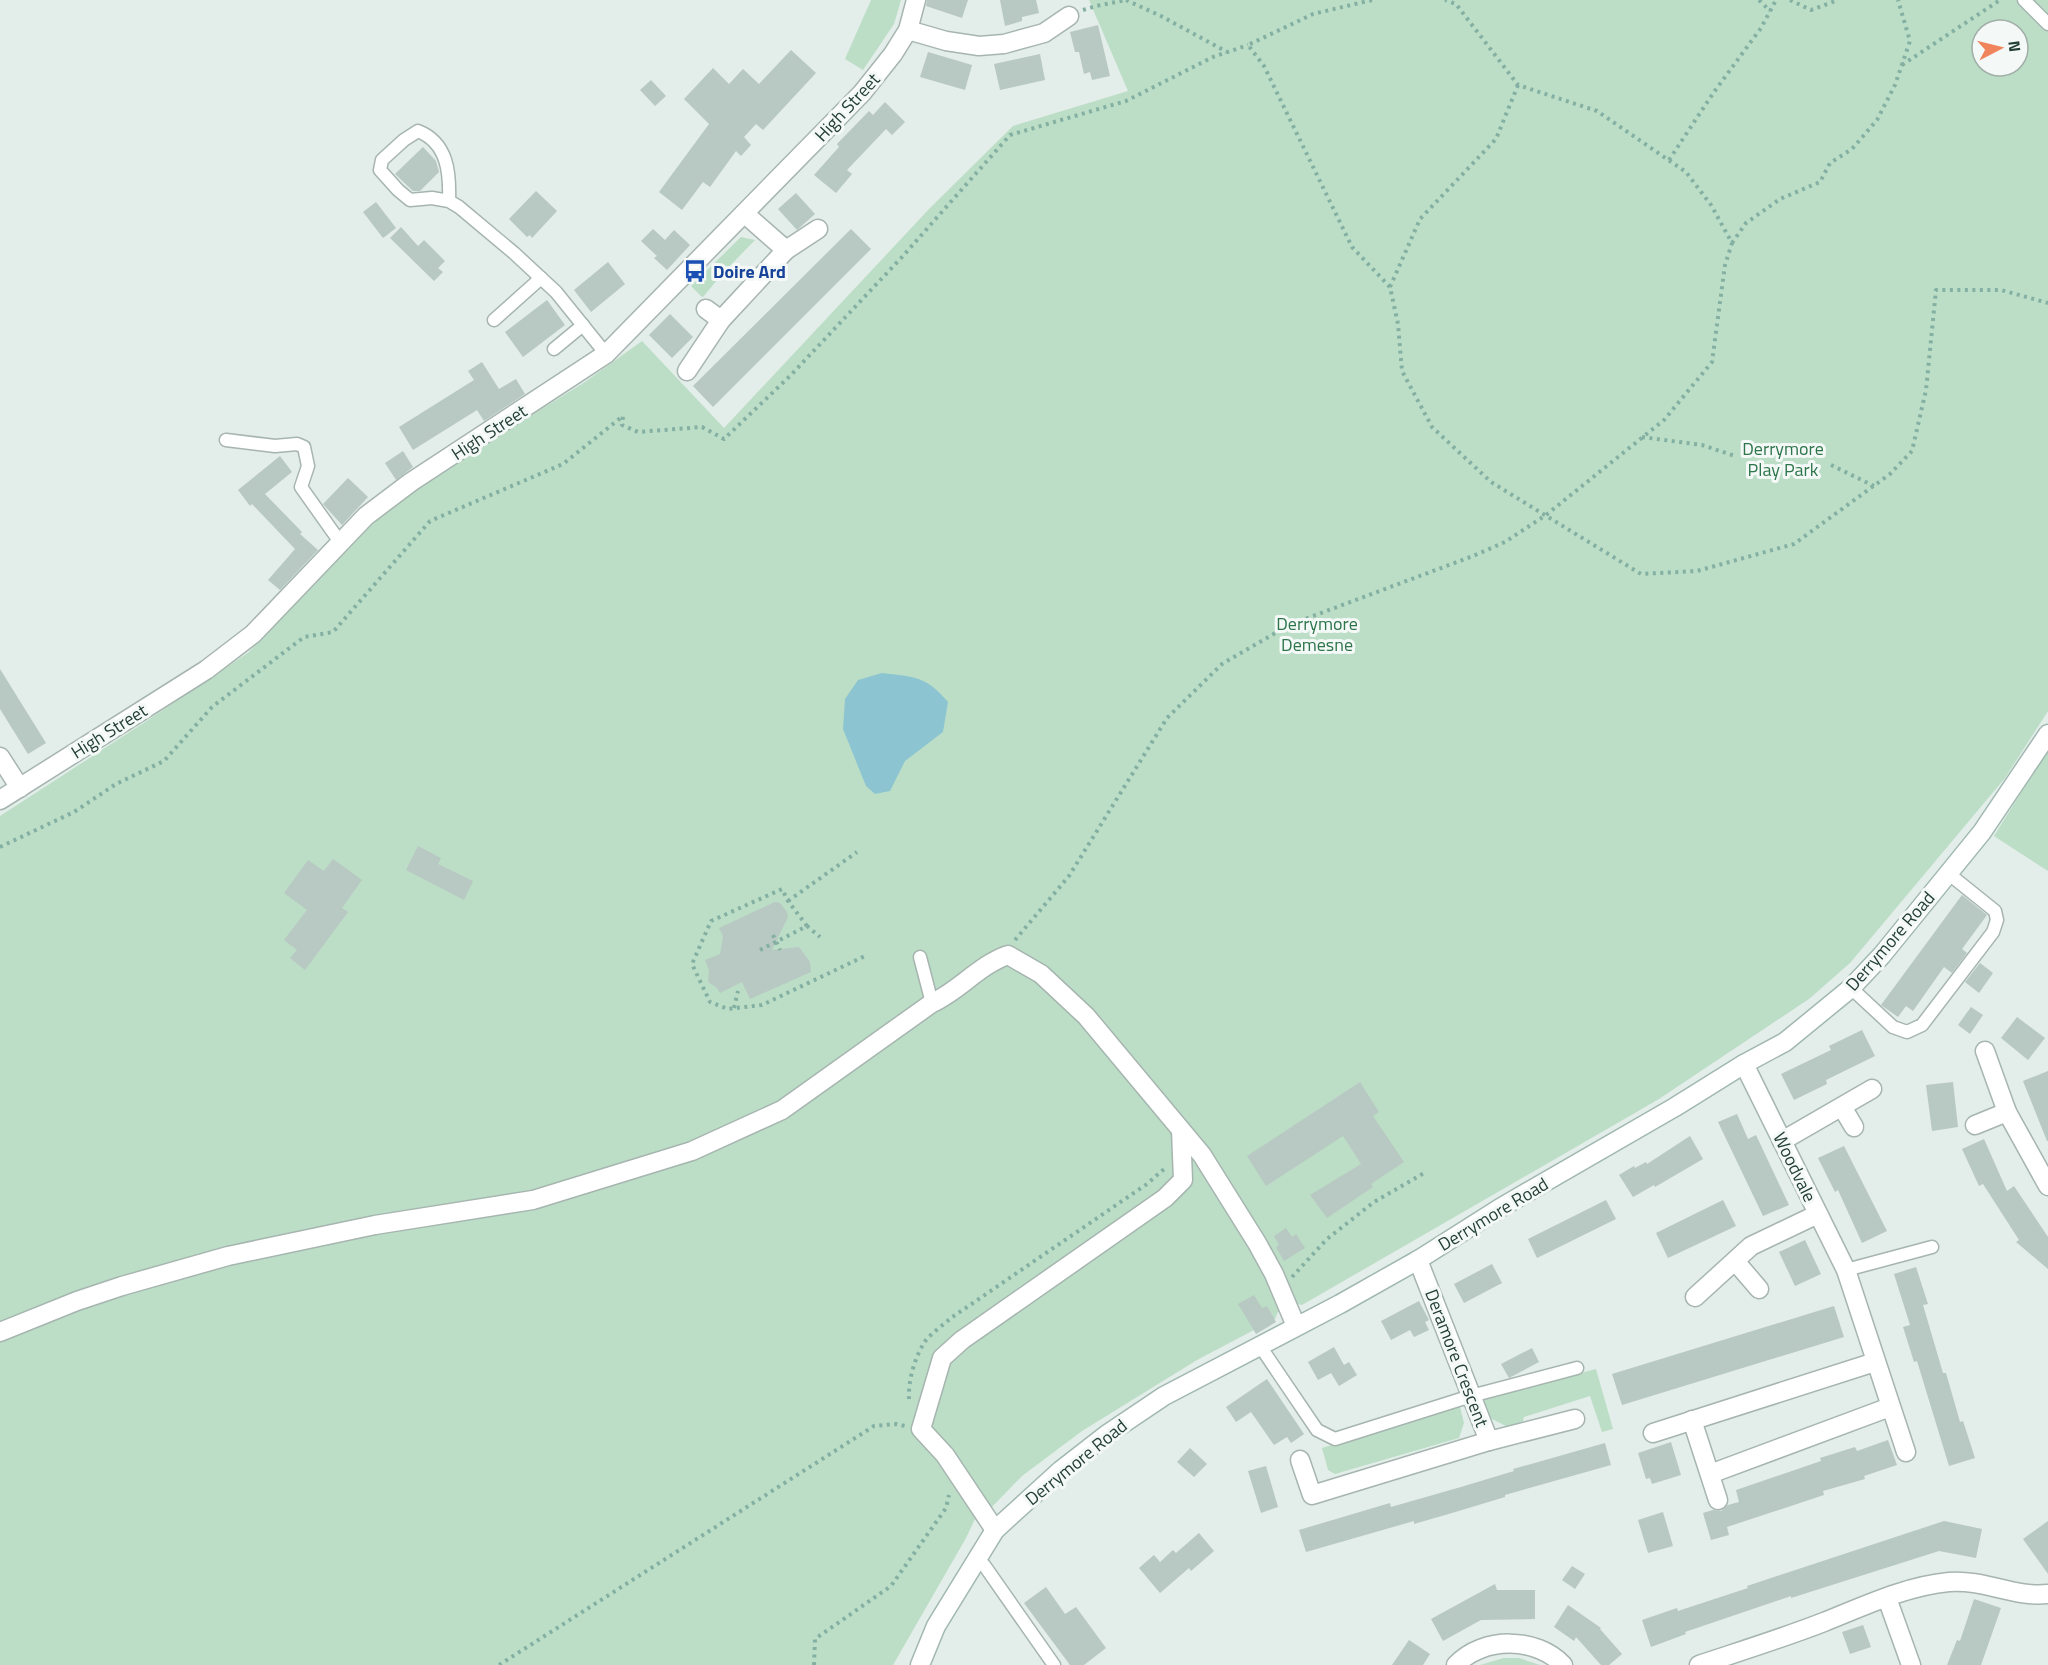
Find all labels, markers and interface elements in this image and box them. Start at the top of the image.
north arrow [1970,18,2030,78]
text: N [2002,39,2027,53]
street label: High Street [808,66,886,147]
bus stop icon: Doire Ard [682,258,708,284]
place label: Doire Ard [713,258,786,285]
street label: High Street [446,397,533,467]
park label: Derrymore Play Park [1742,435,1824,483]
park label: Derrymore Demesne [1276,610,1358,658]
street label: High Street [66,697,153,765]
street label: Derrymore Road [1839,885,1941,997]
street label: Woodvale [1766,1127,1824,1207]
street label: Derrymore Road [1433,1170,1553,1258]
street label: Deramore Crescent [1418,1285,1496,1431]
street label: Derrymore Road [1019,1412,1133,1512]

